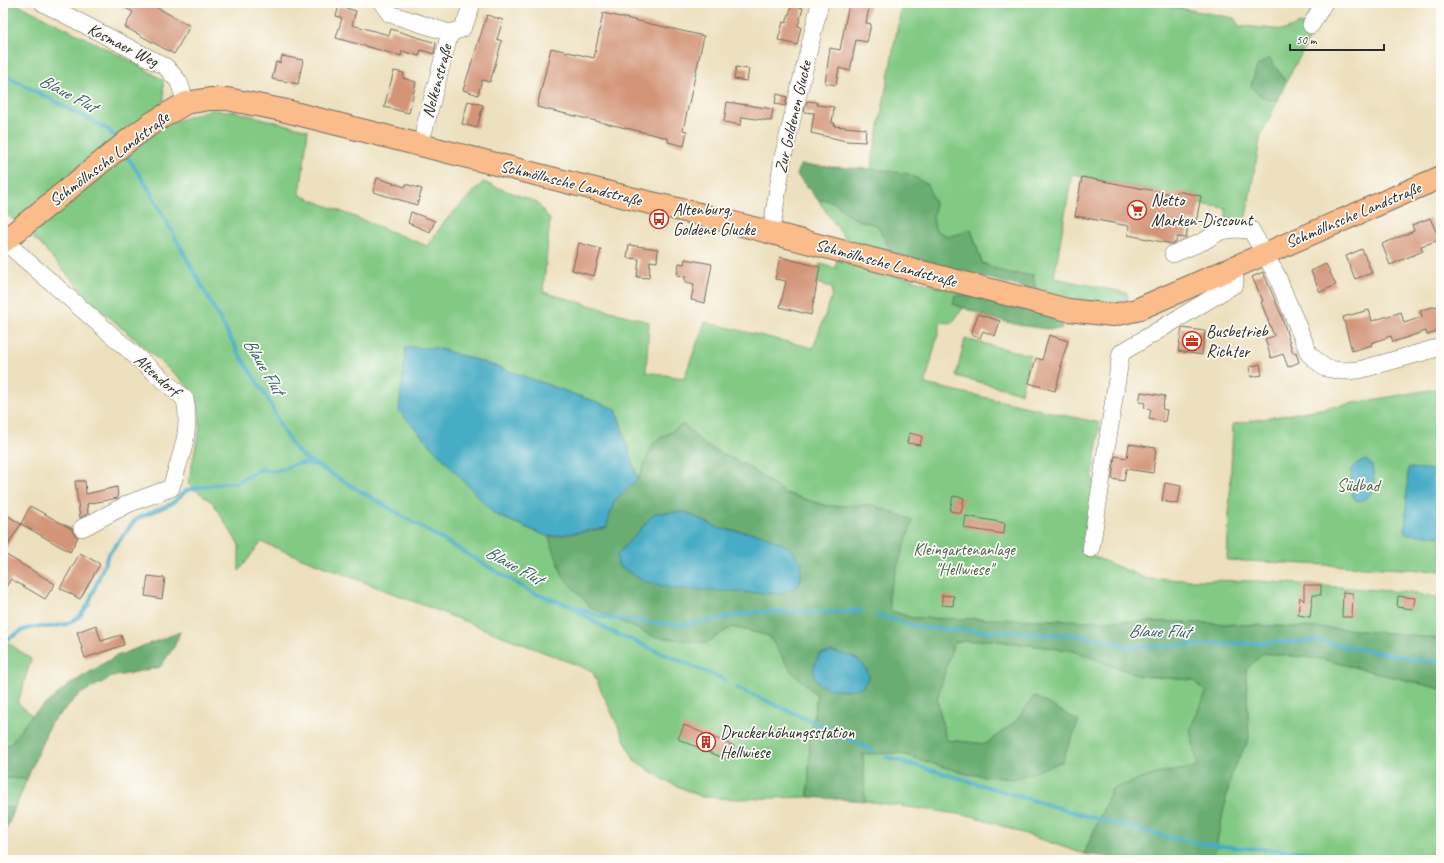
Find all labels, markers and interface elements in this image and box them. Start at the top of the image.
street label: Kosmaer Weg [84,18,163,72]
scale bar [1290,26,1384,52]
text: 50 m [1296,32,1318,48]
street label: Nelkenstraße [417,41,457,120]
street label: Zur Goldenen Glucke [770,57,816,175]
water label: Blaue Flut [36,69,105,119]
street label: Schmöllnsche Landstraße [45,106,174,211]
street label: Schmöllnsche Landstraße [498,155,645,211]
street label: Schmöllnsche Landstraße [1282,176,1425,253]
place label: Netto Marken-Discount [1151,190,1255,231]
place label: Altenburg, Goldene Glucke [673,199,756,240]
supermarket icon: Netto Marken-Discount [1126,199,1148,221]
bus stop icon: Altenburg, Goldene Glucke [648,208,670,230]
street label: Schmöllnsche Landstraße [813,234,960,292]
place label: Busbetrieb Richter [1206,321,1269,362]
office icon: Busbetrieb Richter [1181,330,1203,352]
water label: Blaue Flut [239,334,292,402]
street label: Altendorf [130,349,187,403]
park label: Südbad [1337,475,1382,496]
park label: Kleingartenanlage "Hellwiese" [913,539,1016,580]
water label: Blaue Flut [482,541,551,592]
water label: Blaue Flut [1128,619,1195,643]
place label: Druckerhöhungsstation Hellwiese [720,722,855,763]
building icon: Druckerhöhungsstation Hellwiese [695,731,717,753]

